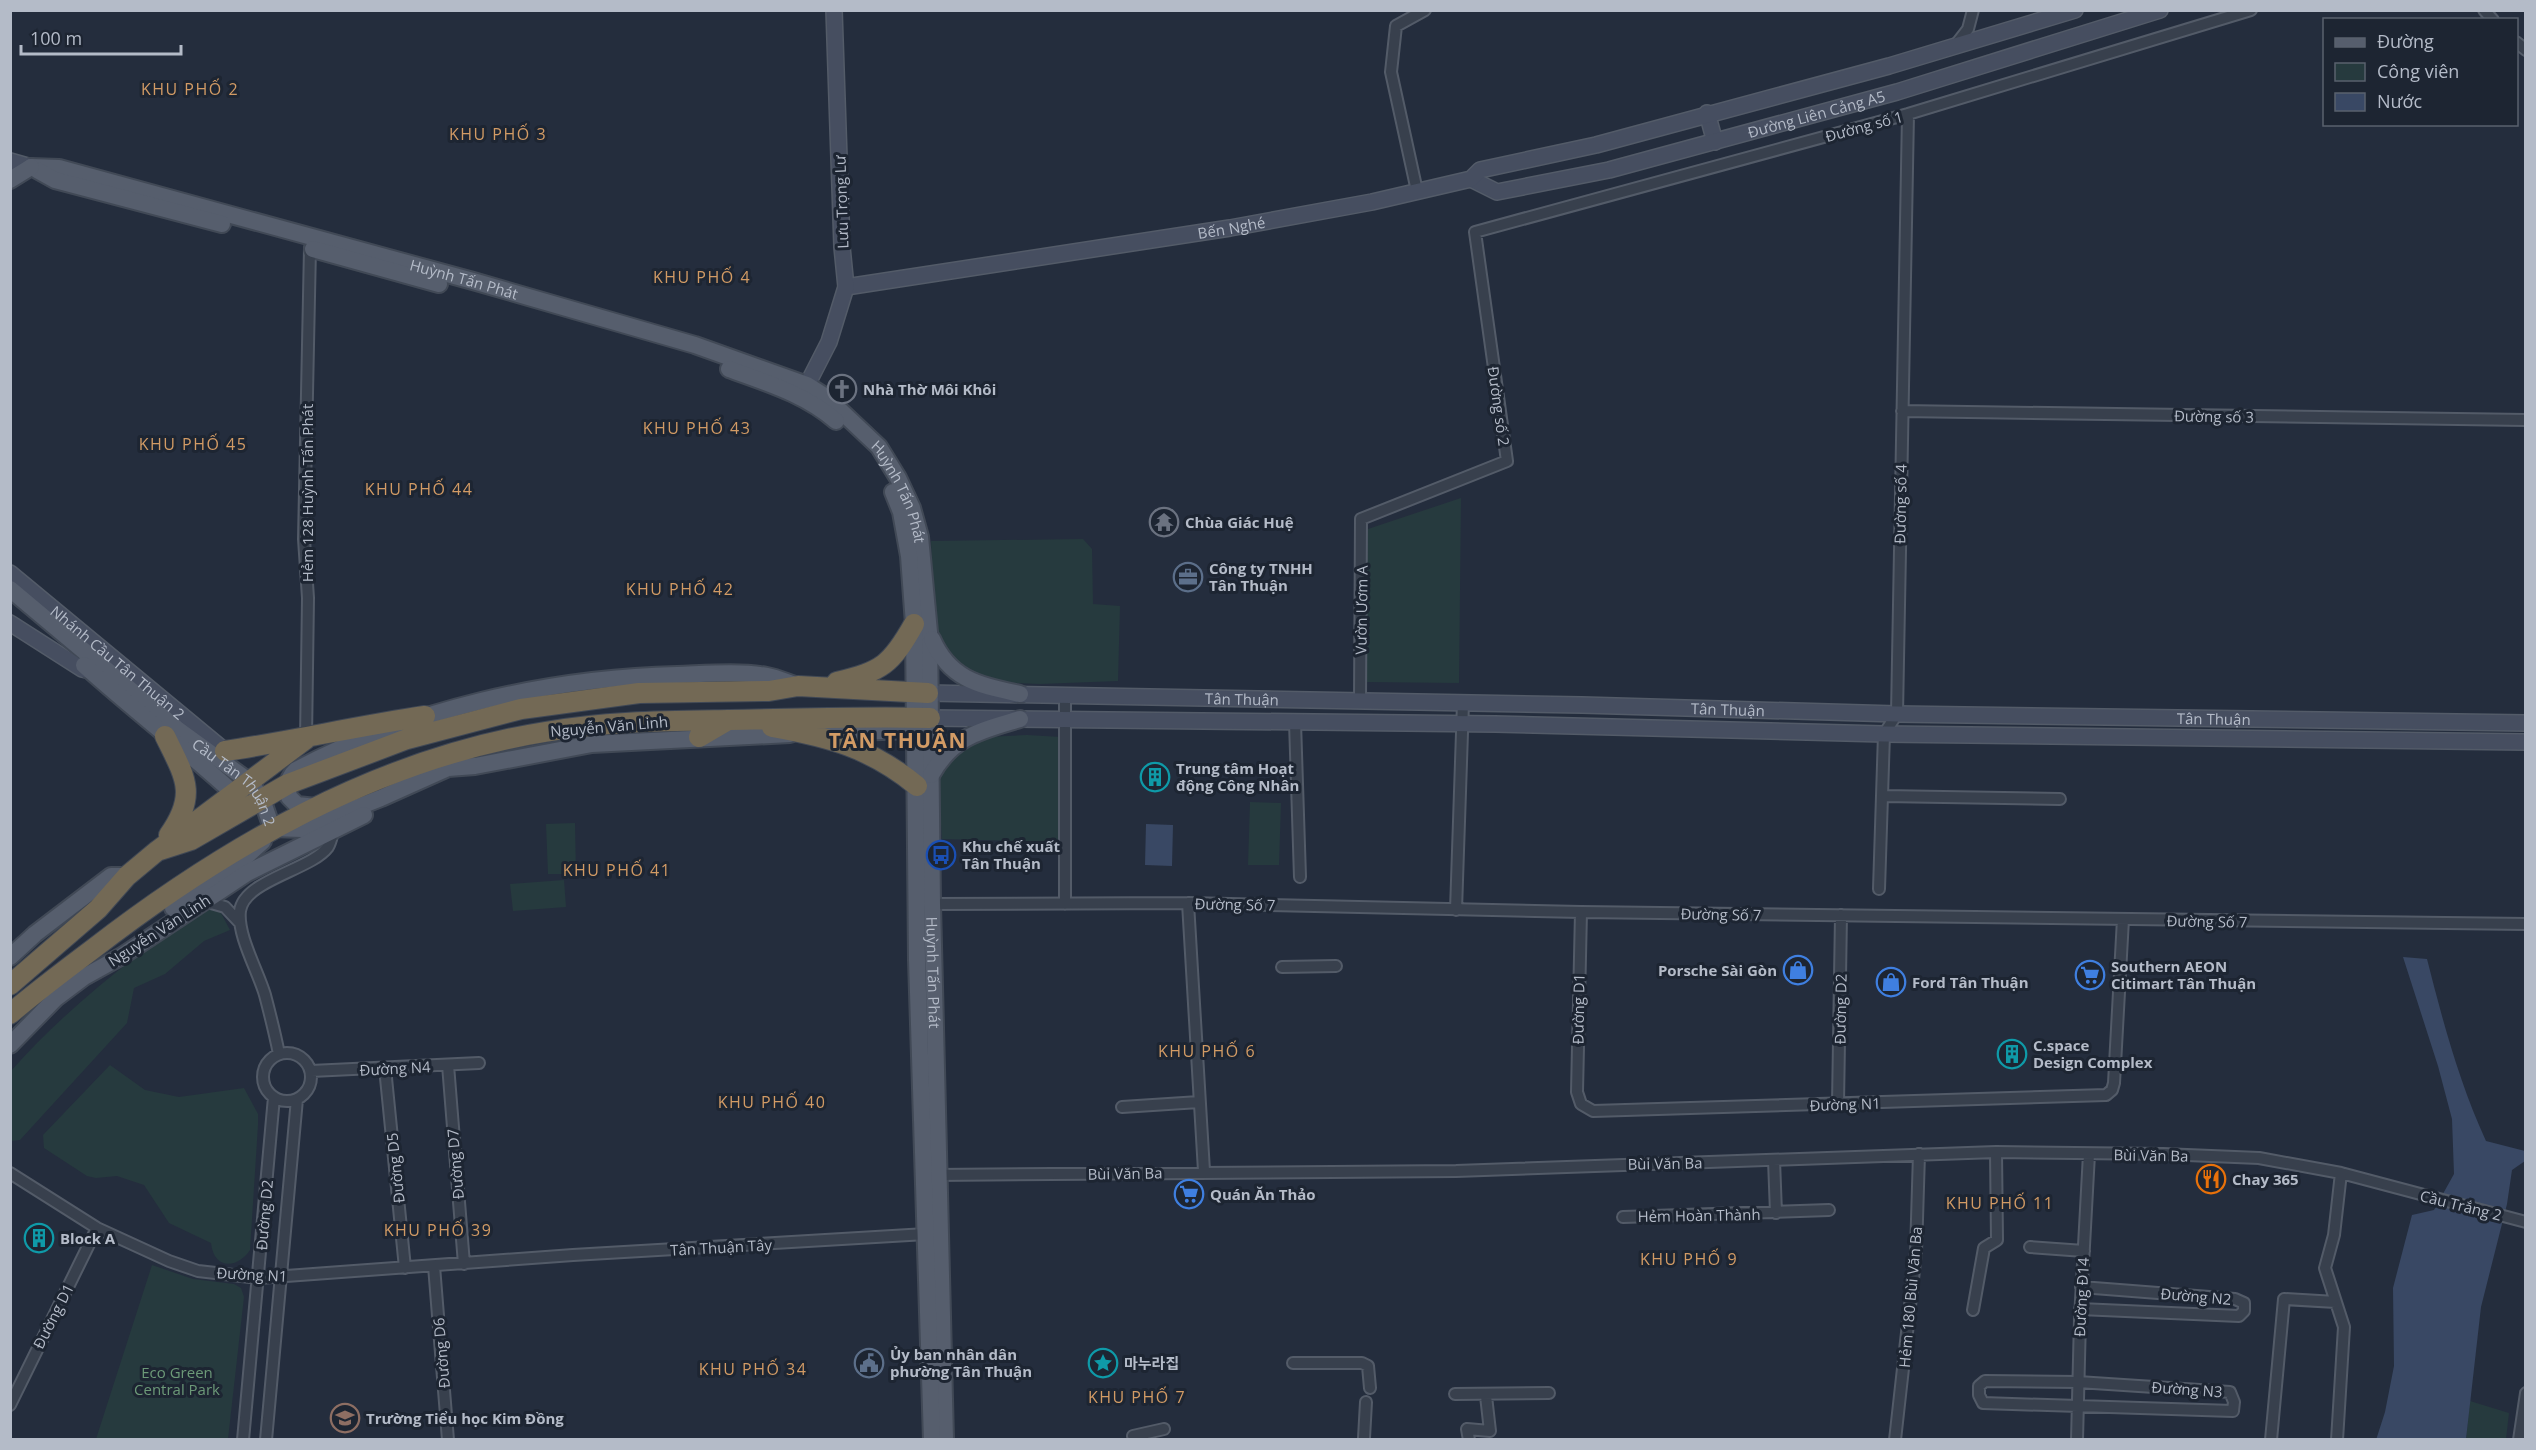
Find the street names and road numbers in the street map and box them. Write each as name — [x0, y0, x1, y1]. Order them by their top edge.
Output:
street label: Đường Liên Cảng A5 — [1745, 86, 1887, 142]
street label: Đường số 1 — [1823, 106, 1905, 146]
street label: Lưu Trọng Lư — [829, 154, 853, 249]
street label: Bến Nghé — [1196, 212, 1267, 243]
street label: Huỳnh Tấn Phát — [408, 254, 521, 304]
street label: Đường số 2 — [1484, 365, 1514, 447]
street label: Hẻm 128 Huỳnh Tấn Phát — [297, 404, 317, 582]
street label: Đường số 3 — [2174, 405, 2254, 427]
street label: Huỳnh Tấn Phát — [868, 435, 931, 544]
street label: Đường số 4 — [1889, 463, 1911, 544]
street label: Vườn Ươm A — [1350, 565, 1372, 655]
street label: Nhánh Cầu Tân Thuận 2 — [47, 601, 189, 724]
street label: Tân Thuận — [1205, 688, 1279, 709]
street label: Tân Thuận — [1691, 698, 1765, 720]
street label: Tân Thuận — [2177, 708, 2251, 729]
street label: Nguyễn Văn Linh — [549, 711, 669, 741]
street label: Cầu Tân Thuận 2 — [188, 733, 280, 828]
street label: Nguyễn Văn Linh — [104, 889, 214, 971]
street label: Đường Số 7 — [1194, 893, 1276, 915]
street label: Đường Số 7 — [1680, 903, 1762, 925]
street label: Đường Số 7 — [2166, 910, 2248, 932]
street label: Huỳnh Tấn Phát — [922, 916, 945, 1029]
street label: Đường D1 — [1567, 973, 1589, 1045]
street label: Đường D2 — [1829, 973, 1851, 1045]
street label: Đường N4 — [359, 1056, 431, 1080]
street label: Đường N1 — [1809, 1093, 1881, 1115]
street label: Đường D7 — [442, 1128, 468, 1200]
street label: Đường D5 — [381, 1132, 409, 1204]
street label: Bùi Văn Ba — [2113, 1144, 2189, 1166]
street label: Bùi Văn Ba — [1627, 1152, 1703, 1174]
street label: Bùi Văn Ba — [1087, 1162, 1163, 1184]
street label: Đường D2 — [251, 1179, 277, 1251]
street label: Cầu Trắng 2 — [2418, 1185, 2504, 1225]
street label: Hẻm Hoàn Thành — [1637, 1204, 1761, 1226]
street label: Hẻm 180 Bùi Văn Ba — [1894, 1225, 1926, 1369]
street label: Tân Thuận Tây — [670, 1234, 773, 1260]
street label: Đường Đ14 — [2069, 1256, 2093, 1337]
street label: Đường N1 — [216, 1262, 288, 1286]
street label: Đường D1 — [28, 1280, 78, 1352]
street label: Đường N2 — [2160, 1283, 2232, 1309]
street label: Đường D6 — [428, 1317, 454, 1389]
street label: Đường N3 — [2151, 1377, 2223, 1401]

